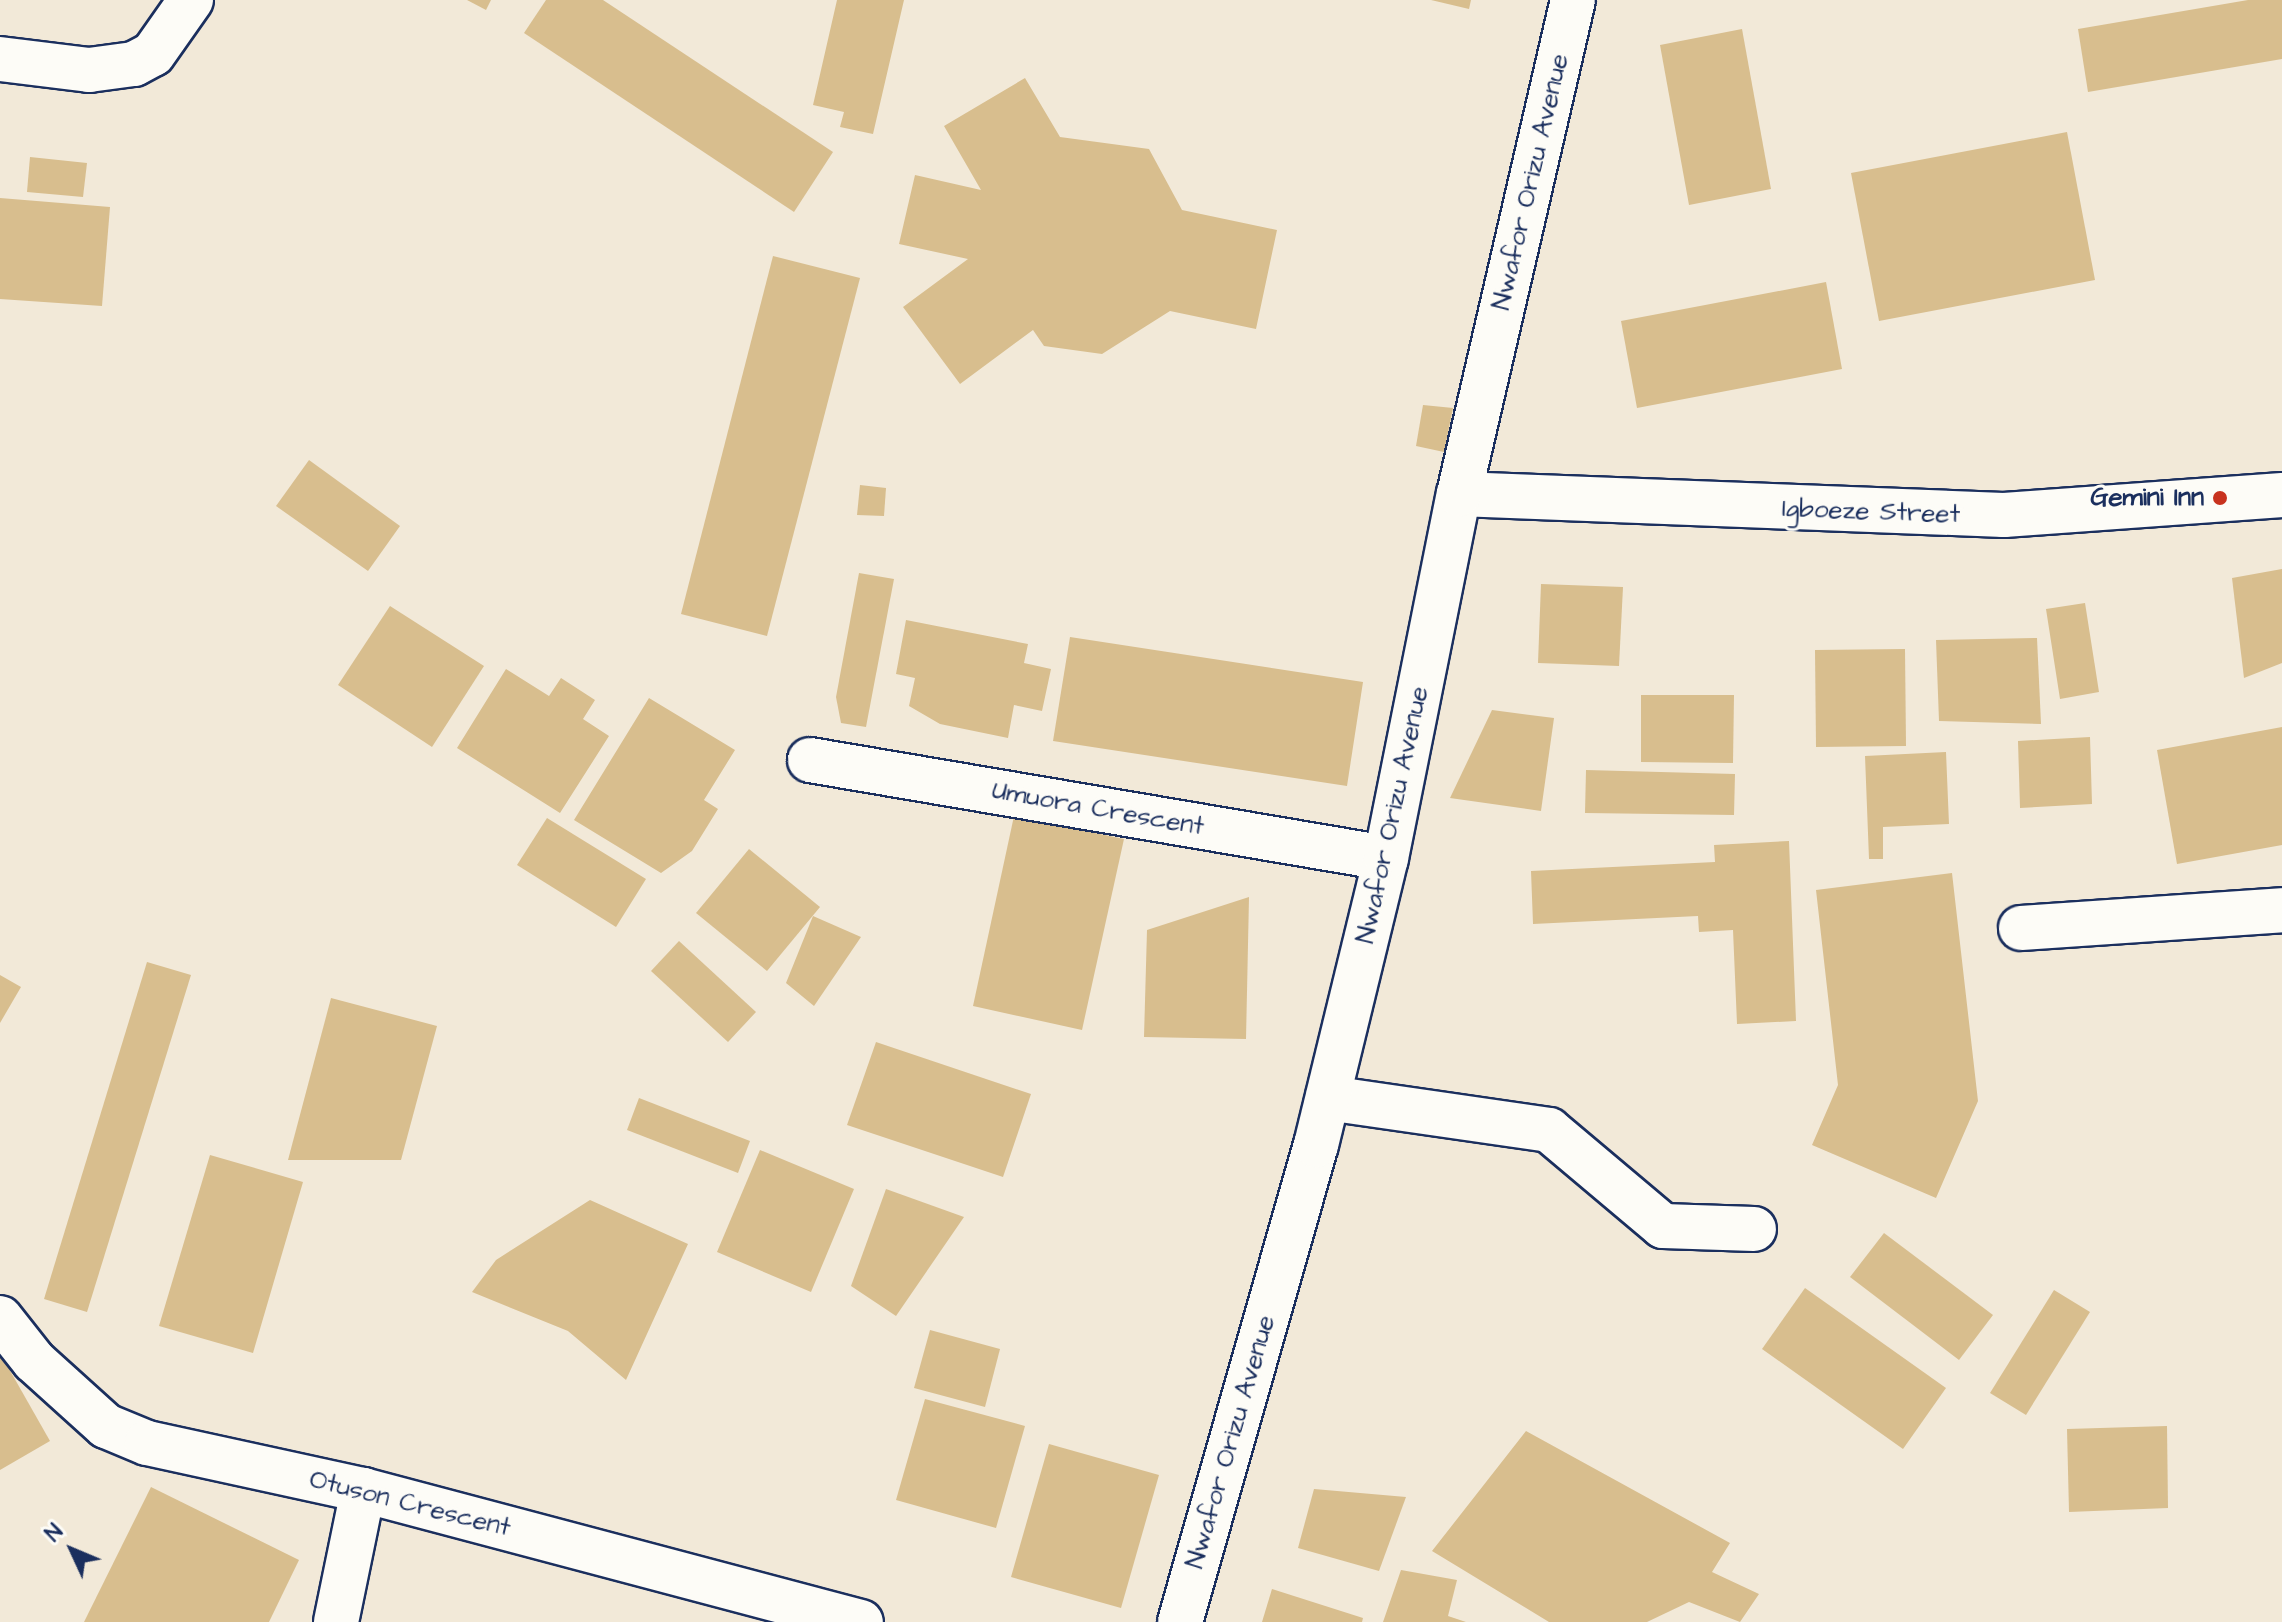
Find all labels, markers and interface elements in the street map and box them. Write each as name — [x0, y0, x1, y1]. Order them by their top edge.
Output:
street label: Nwafor Orizu Avenue — [1486, 51, 1576, 313]
place label: Gemini Inn — [2090, 482, 2204, 514]
marker: Gemini Inn — [2211, 489, 2229, 507]
street label: Igboeze Street — [1781, 493, 1961, 531]
street label: Nwafor Orizu Avenue — [1351, 684, 1435, 946]
street label: Umuora Crescent — [990, 775, 1206, 843]
street label: Nwafor Orizu Avenue — [1180, 1312, 1282, 1572]
street label: Otuson Crescent — [306, 1464, 514, 1544]
north arrow — [32, 1510, 112, 1590]
text: N — [38, 1517, 70, 1549]

